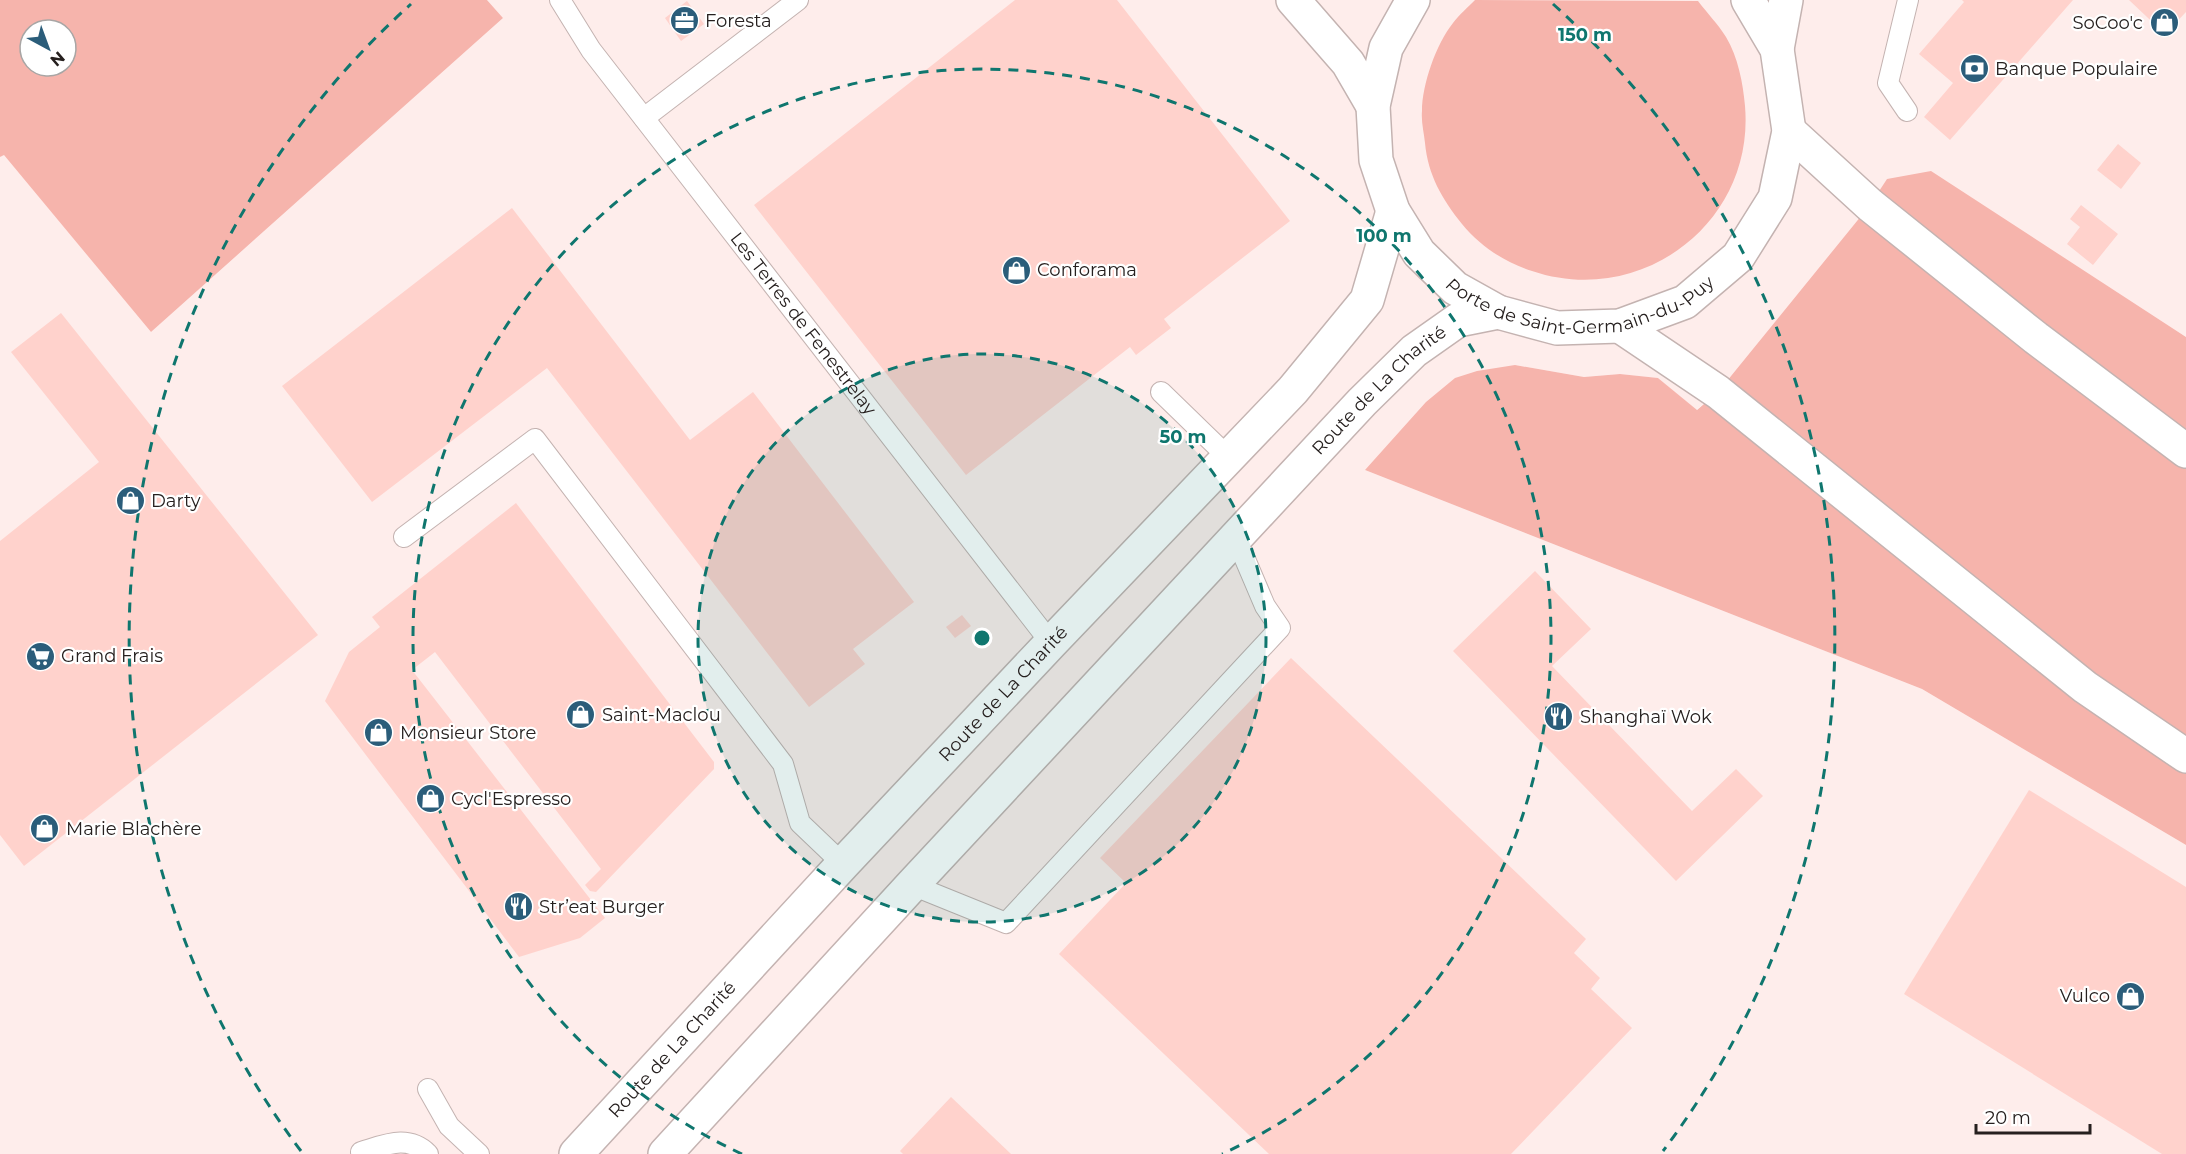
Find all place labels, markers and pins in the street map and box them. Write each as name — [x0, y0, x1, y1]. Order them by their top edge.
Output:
office icon: Foresta — [668, 5, 700, 37]
shop icon: SoCoo'c — [2148, 7, 2180, 39]
place label: Foresta — [705, 10, 772, 32]
place label: SoCoo'c — [2072, 12, 2143, 34]
bank icon: Banque Populaire — [1958, 53, 1990, 85]
place label: Banque Populaire — [1995, 58, 2158, 80]
shop icon: Conforama — [1000, 254, 1032, 286]
place label: Conforama — [1037, 259, 1137, 281]
shop icon: Darty — [114, 485, 146, 517]
place label: Darty — [151, 490, 201, 512]
centre of rings — [972, 628, 992, 648]
supermarket icon: Grand Frais — [24, 640, 56, 672]
place label: Grand Frais — [61, 645, 163, 667]
shop icon: Saint-Maclou — [565, 699, 597, 731]
restaurant icon: Shanghaï Wok — [1543, 701, 1575, 733]
place label: Saint-Maclou — [602, 704, 721, 726]
place label: Shanghaï Wok — [1580, 706, 1712, 728]
shop icon: Monsieur Store — [363, 717, 395, 749]
place label: Monsieur Store — [400, 722, 536, 744]
shop icon: Cycl'Espresso — [414, 783, 446, 815]
place label: Cycl'Espresso — [451, 788, 571, 810]
shop icon: Marie Blachère — [29, 813, 61, 845]
place label: Marie Blachère — [66, 818, 201, 840]
restaurant icon: Str’eat Burger — [502, 891, 534, 923]
place label: Str’eat Burger — [539, 896, 665, 918]
shop icon: Vulco — [2115, 980, 2147, 1012]
place label: Vulco — [2060, 985, 2110, 1007]

